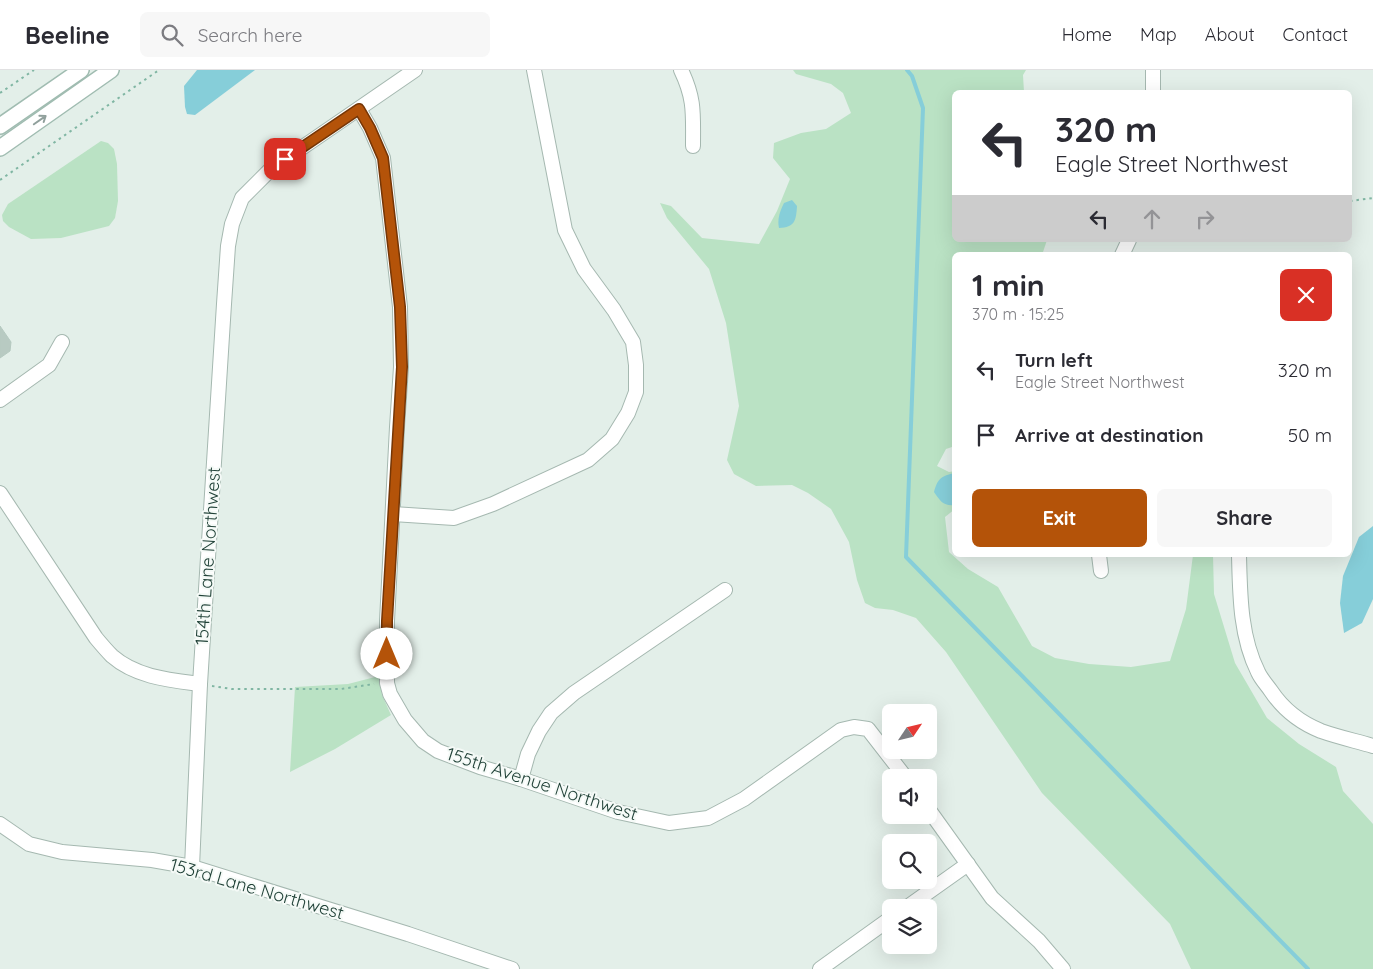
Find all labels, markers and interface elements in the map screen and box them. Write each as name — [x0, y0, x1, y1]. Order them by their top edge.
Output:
search box — [140, 12, 490, 57]
text: Beeline — [25, 20, 110, 50]
icon: search — [158, 21, 186, 49]
text: Search here — [198, 23, 303, 47]
text: Home — [1062, 23, 1112, 46]
text: Map — [1140, 23, 1177, 46]
text: About — [1205, 23, 1255, 46]
text: Contact — [1283, 23, 1348, 46]
text: 320 m — [1055, 107, 1157, 151]
icon: left — [972, 110, 1037, 175]
one-way arrow — [33, 115, 47, 125]
pin — [264, 138, 306, 180]
icon: arrive — [271, 145, 299, 173]
text: Eagle Street Northwest — [1055, 150, 1288, 178]
icon: left — [1085, 205, 1113, 233]
icon: ahead — [1138, 205, 1166, 233]
icon: right — [1191, 205, 1219, 233]
text: 1 min — [972, 266, 1045, 304]
button: close — [1280, 269, 1332, 321]
text: 370 m · 15:25 — [972, 304, 1064, 324]
text: Turn left — [1015, 348, 1093, 372]
icon: left — [972, 356, 1000, 384]
text: 320 m — [1278, 358, 1332, 382]
text: Eagle Street Northwest — [1015, 372, 1185, 392]
icon: arrive — [972, 421, 1000, 449]
text: Arrive at destination — [1015, 423, 1204, 447]
text: 50 m — [1288, 423, 1332, 447]
street label: 154th Lane Northwest — [190, 466, 225, 646]
button: Exit — [972, 489, 1147, 547]
button: Share — [1157, 489, 1332, 547]
position arrow — [360, 627, 412, 679]
north arrow — [882, 704, 938, 759]
map controls — [882, 704, 937, 954]
street label: 155th Avenue Northwest — [444, 742, 641, 825]
button: sound — [882, 769, 937, 824]
button: search — [882, 834, 937, 889]
street label: 153rd Lane Northwest — [168, 853, 347, 924]
button: layers — [882, 899, 937, 954]

